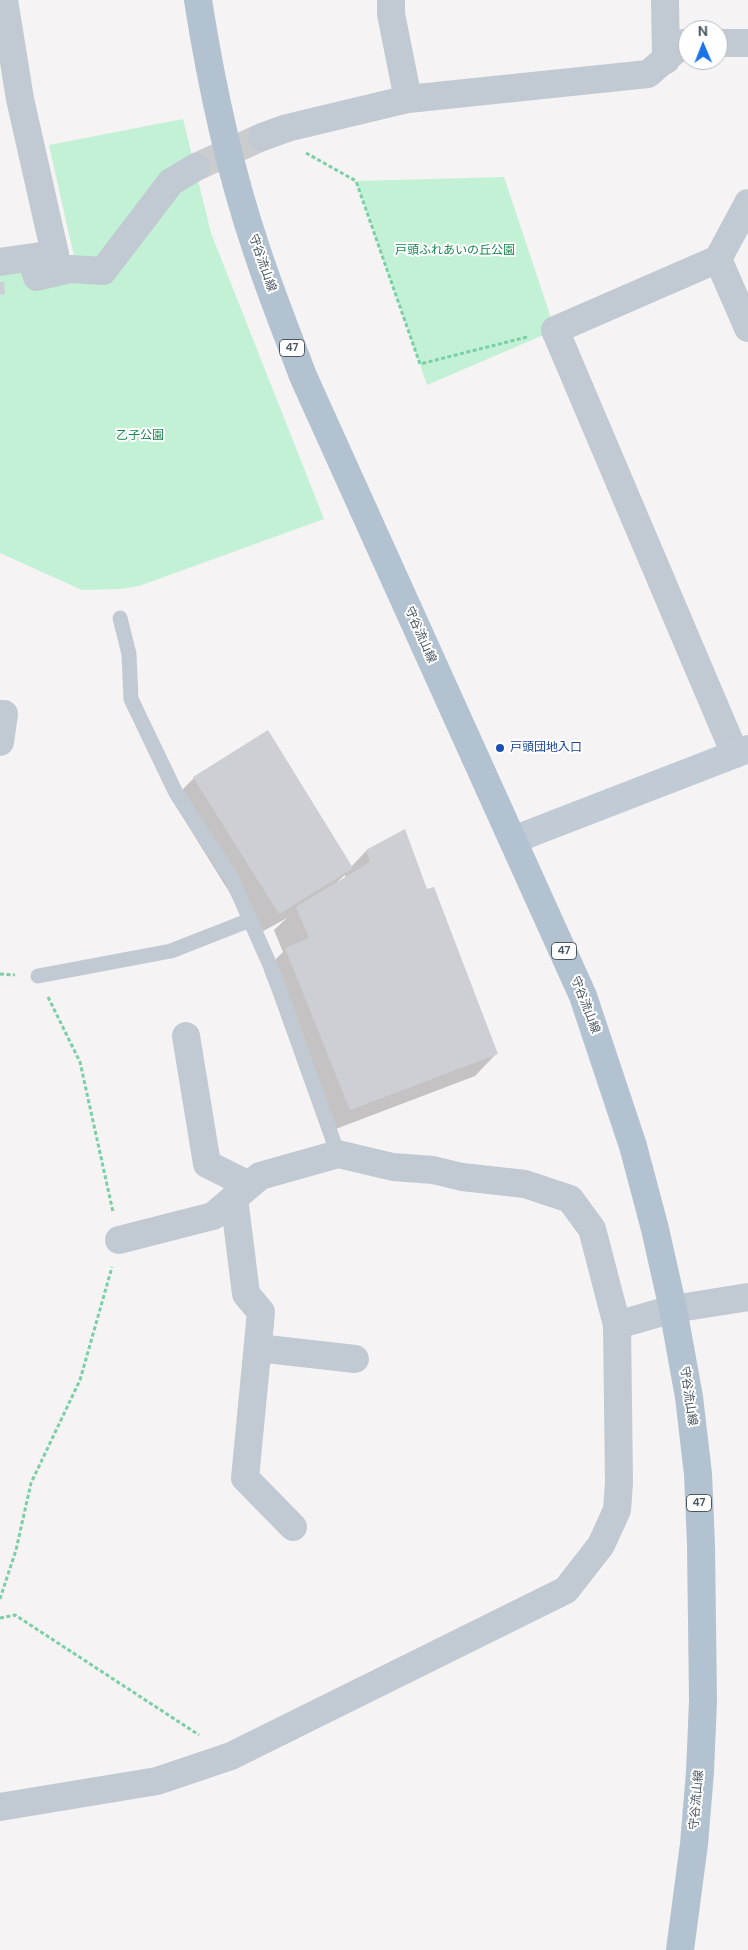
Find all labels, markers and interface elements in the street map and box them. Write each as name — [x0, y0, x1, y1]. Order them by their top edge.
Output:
north arrow — [678, 20, 728, 70]
text: N — [697, 22, 708, 40]
street label: 守谷流山線 — [245, 232, 279, 294]
park label: 戸頭ふれあいの丘公園 — [395, 244, 515, 258]
road number: 47 — [280, 339, 304, 356]
park label: 乙子公園 — [116, 429, 164, 443]
street label: 守谷流山線 — [401, 605, 439, 665]
place label: 戸頭団地入口 — [510, 741, 582, 755]
marker: 戸頭団地入口 — [494, 742, 506, 754]
road number: 47 — [552, 942, 576, 959]
street label: 守谷流山線 — [568, 974, 602, 1036]
street label: 守谷流山線 — [677, 1365, 699, 1427]
road number: 47 — [686, 1495, 712, 1512]
street label: 守谷流山線 — [687, 1769, 707, 1831]

